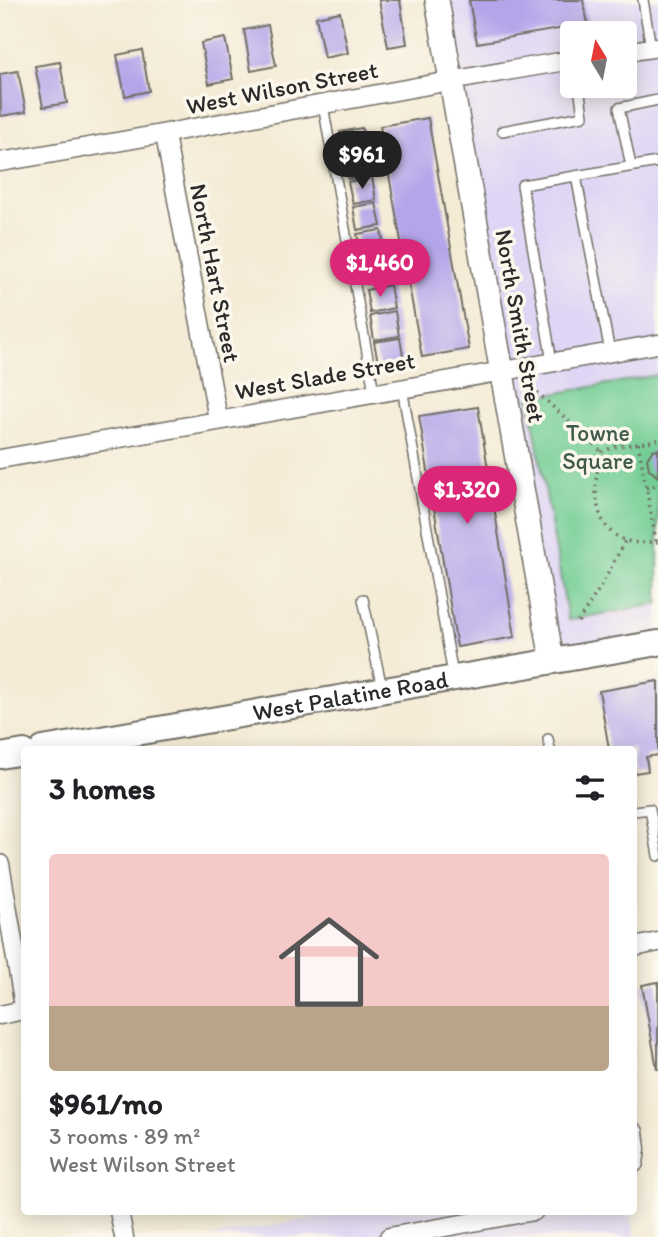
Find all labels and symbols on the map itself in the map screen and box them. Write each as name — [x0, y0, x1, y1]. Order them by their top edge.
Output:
north arrow — [560, 21, 637, 98]
street label: West Wilson Street — [184, 55, 380, 120]
pin: $961 — [321, 132, 403, 191]
street label: North Hart Street — [184, 181, 247, 365]
street label: North Smith Street — [489, 227, 552, 425]
pin: $1,460 — [323, 240, 437, 299]
street label: West Slade Street — [233, 345, 417, 406]
park label: Towne Square — [562, 418, 634, 475]
pin: $1,320 — [410, 466, 524, 526]
street label: West Palatine Road — [250, 664, 450, 727]

